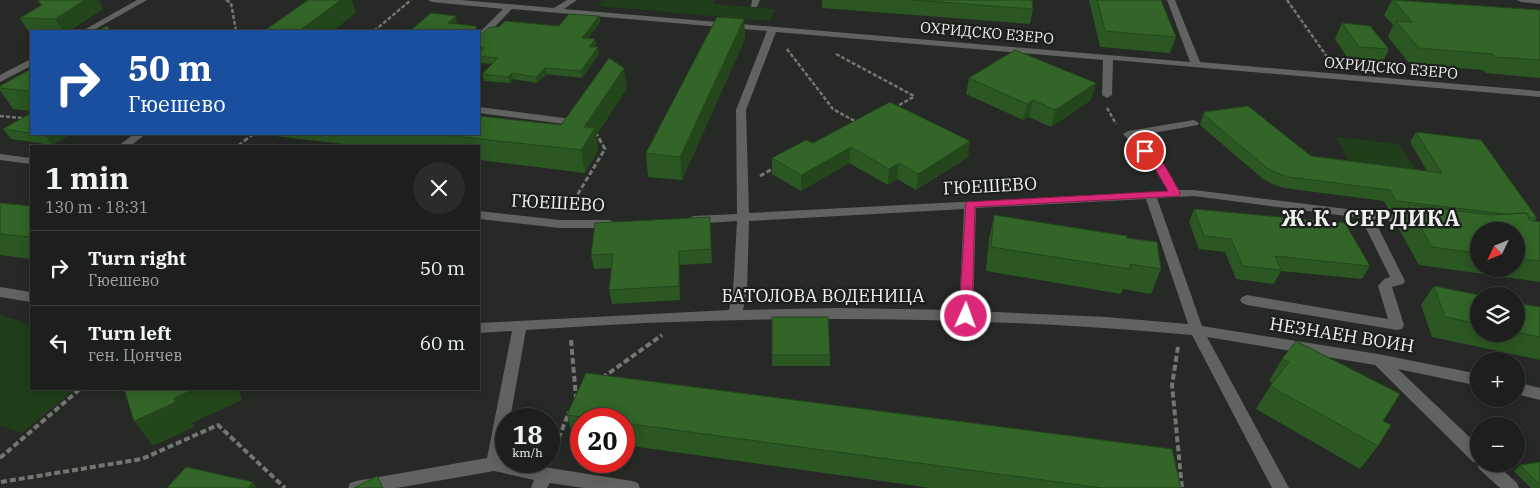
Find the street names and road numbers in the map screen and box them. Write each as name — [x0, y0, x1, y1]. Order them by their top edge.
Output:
street label: ОХРИДСКО ЕЗЕРО — [919, 17, 1055, 48]
street label: ОХРИДСКО ЕЗЕРО — [1323, 52, 1459, 83]
street label: ГЮЕШЕВО — [942, 172, 1038, 199]
street label: ГЮЕШЕВО — [510, 189, 606, 216]
street label: БАТОЛОВА ВОДЕНИЦА — [721, 284, 925, 307]
street label: НЕЗНАЕН ВОИН — [1268, 312, 1416, 357]

